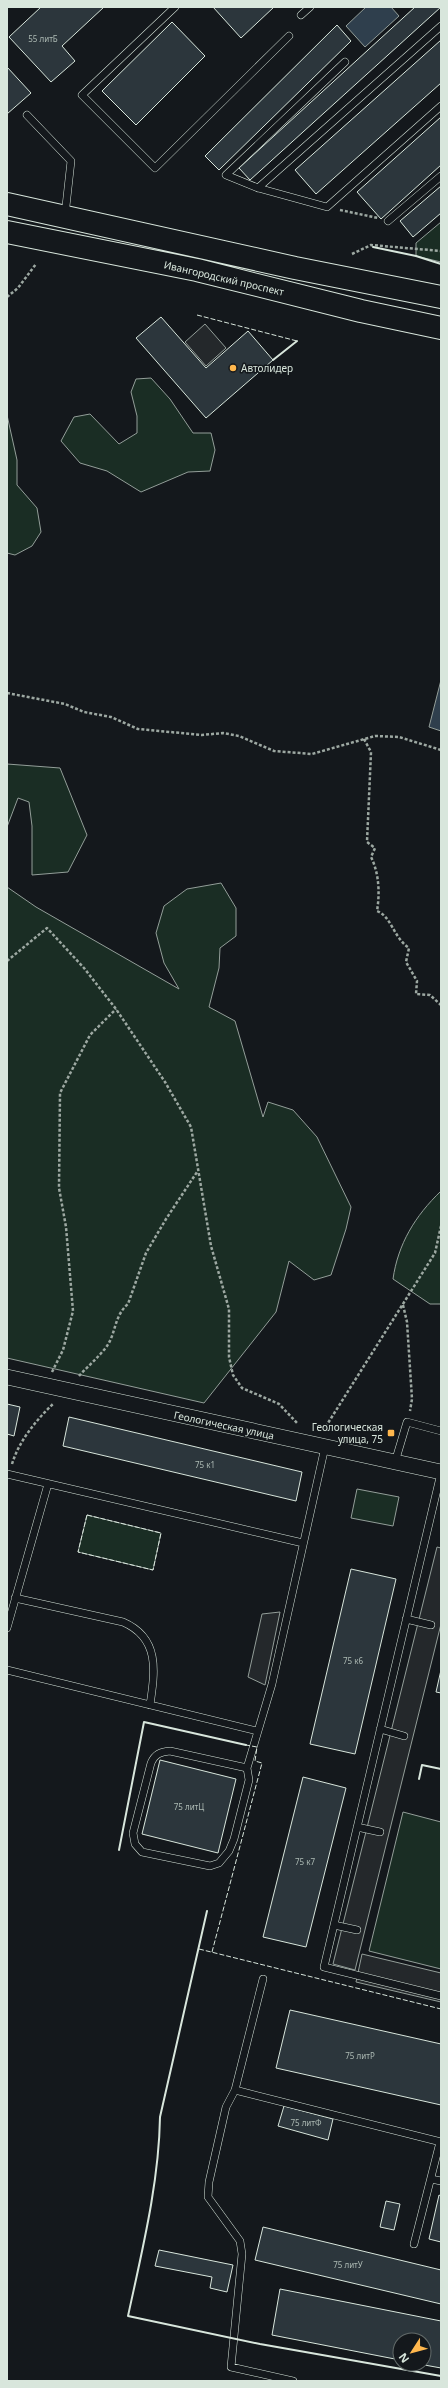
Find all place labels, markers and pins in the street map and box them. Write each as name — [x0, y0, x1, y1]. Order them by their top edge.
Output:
place label: Автолидер — [241, 361, 293, 375]
marker: Автолидер — [228, 363, 238, 373]
place label: Геологическая улица, 75 — [312, 1420, 383, 1446]
marker: Геологическая улица, 75 — [386, 1428, 396, 1438]

